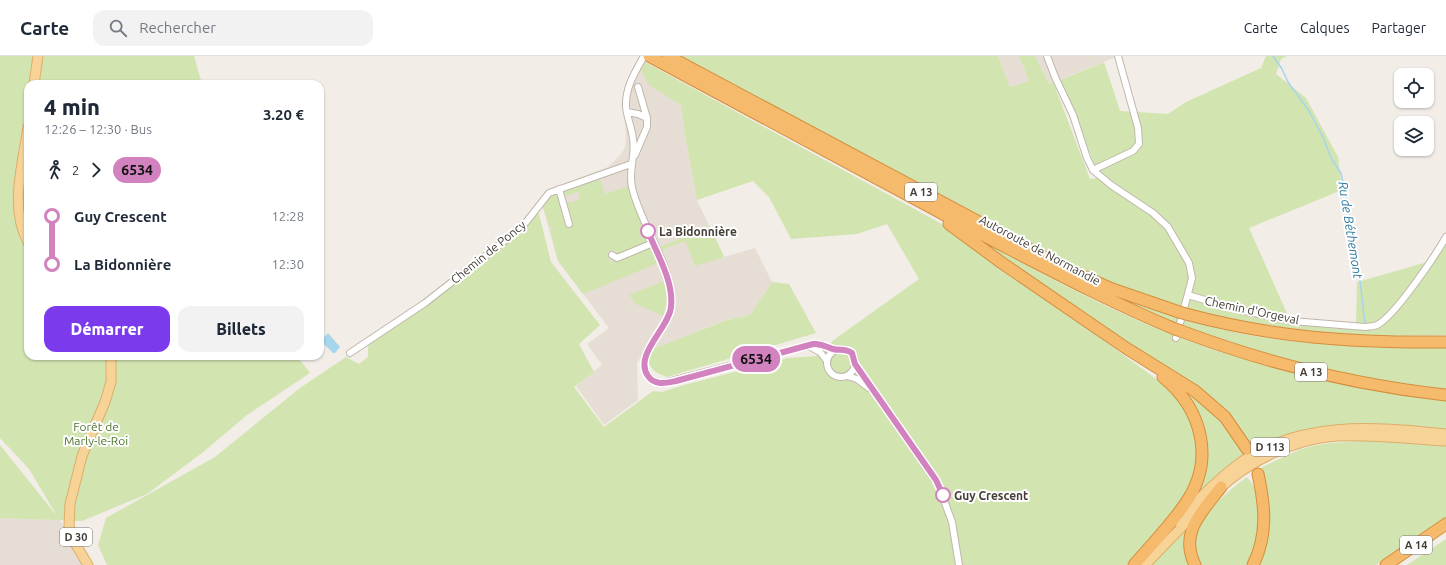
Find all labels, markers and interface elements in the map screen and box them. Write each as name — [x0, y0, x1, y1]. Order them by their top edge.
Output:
search box — [93, 10, 373, 46]
text: Carte — [20, 17, 69, 39]
icon: search — [107, 17, 129, 39]
text: Rechercher — [139, 19, 216, 36]
text: Carte — [1244, 20, 1278, 36]
text: Calques — [1300, 20, 1349, 36]
text: Partager — [1371, 20, 1426, 36]
map controls — [1394, 68, 1434, 156]
button: locate — [1394, 68, 1434, 108]
text: 4 min — [44, 94, 100, 119]
text: 3.20 € — [263, 106, 304, 123]
button: layers — [1394, 116, 1434, 156]
text: 12:26 – 12:30 · Bus — [44, 122, 152, 136]
icon: walk — [44, 159, 66, 181]
icon: forward — [85, 159, 107, 181]
text: 6534 — [121, 162, 153, 178]
text: 2 — [72, 163, 79, 177]
water label: Ru de Béthemont — [1336, 180, 1366, 281]
road number: A 13 — [905, 183, 937, 201]
text: Guy Crescent — [74, 208, 167, 225]
text: 12:28 — [271, 209, 304, 223]
street label: Autoroute de Normandie — [977, 212, 1103, 288]
street label: Chemin de Poncy — [448, 218, 528, 286]
marker: La Bidonnière — [640, 223, 656, 239]
place label: La Bidonnière — [659, 225, 737, 238]
text: La Bidonnière — [74, 256, 171, 273]
text: 12:30 — [271, 257, 304, 271]
street label: Chemin d'Orgeval — [1204, 294, 1300, 326]
button: Démarrer — [44, 306, 170, 352]
button: Billets — [178, 306, 304, 352]
line badge: 6534 — [728, 346, 784, 372]
text: 6534 — [740, 351, 772, 367]
road number: A 13 — [1295, 363, 1327, 381]
park label: Forêt de Marly-le-Roi — [64, 420, 128, 447]
road number: D 113 — [1251, 438, 1289, 456]
marker: Guy Crescent — [935, 487, 951, 503]
place label: Guy Crescent — [954, 489, 1028, 502]
road number: D 30 — [60, 528, 92, 546]
road number: A 14 — [1400, 536, 1432, 554]

